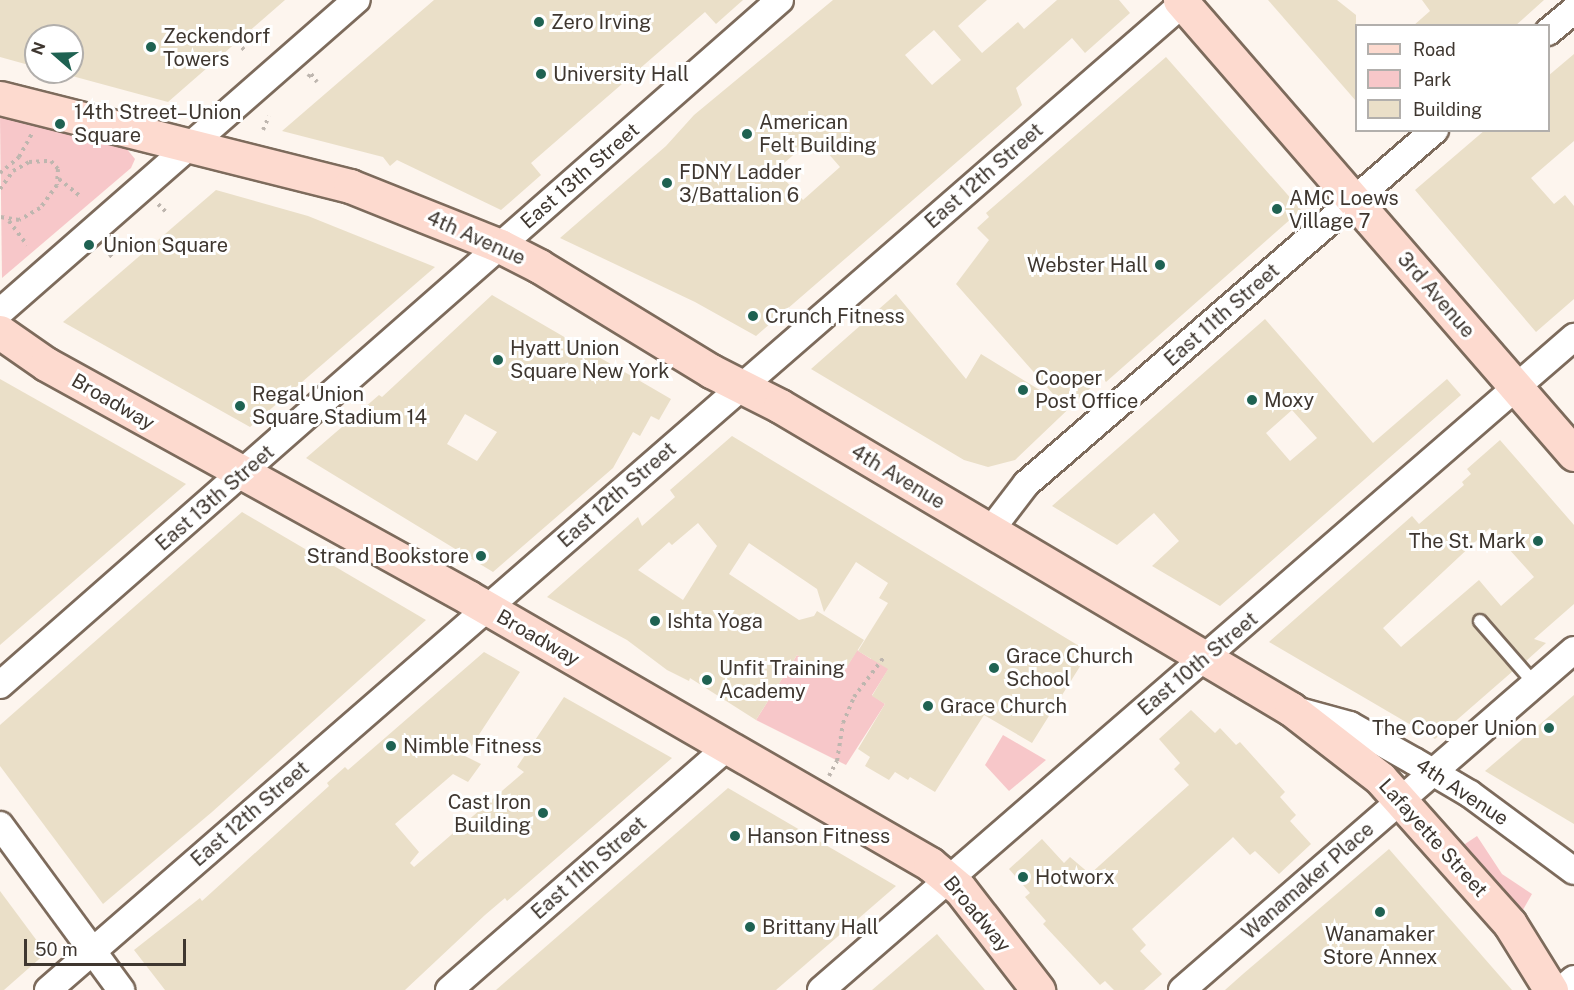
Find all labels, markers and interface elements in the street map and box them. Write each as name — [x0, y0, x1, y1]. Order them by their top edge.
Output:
place label: Zero Irving — [551, 10, 652, 34]
marker: Zero Irving — [532, 15, 546, 29]
north arrow — [24, 24, 84, 84]
place label: Zeckendorf Towers — [163, 24, 270, 71]
legend — [1355, 24, 1550, 132]
text: N — [27, 39, 50, 57]
text: Road — [1413, 39, 1456, 60]
marker: Zeckendorf Towers — [144, 40, 158, 54]
place label: University Hall — [553, 62, 689, 86]
marker: University Hall — [534, 67, 548, 81]
text: Park — [1413, 69, 1451, 90]
text: Building — [1413, 99, 1482, 120]
place label: 14th Street–Union Square — [74, 100, 241, 147]
place label: American Felt Building — [759, 110, 877, 157]
marker: 14th Street–Union Square — [51, 115, 69, 133]
street label: East 13th Street — [516, 118, 644, 234]
street label: East 12th Street — [920, 118, 1048, 234]
marker: American Felt Building — [740, 127, 754, 141]
place label: FDNY Ladder 3/Battalion 6 — [679, 160, 802, 207]
marker: FDNY Ladder 3/Battalion 6 — [660, 176, 674, 190]
place label: AMC Loews Village 7 — [1289, 186, 1399, 233]
marker: AMC Loews Village 7 — [1270, 202, 1284, 216]
street label: 4th Avenue — [423, 206, 529, 270]
place label: Union Square — [103, 233, 228, 257]
marker: Union Square — [80, 236, 98, 254]
street label: 3rd Avenue — [1392, 247, 1480, 343]
place label: Webster Hall — [1027, 253, 1148, 277]
marker: Webster Hall — [1153, 258, 1167, 272]
street label: East 11th Street — [1160, 258, 1284, 372]
place label: Crunch Fitness — [765, 304, 905, 328]
marker: Crunch Fitness — [746, 309, 760, 323]
place label: Hyatt Union Square New York — [510, 336, 670, 383]
marker: Hyatt Union Square New York — [491, 353, 505, 367]
place label: Cooper Post Office — [1035, 366, 1138, 413]
street label: Broadway — [67, 369, 159, 435]
place label: Regal Union Square Stadium 14 — [252, 382, 427, 429]
marker: Cooper Post Office — [1016, 383, 1030, 397]
place label: Moxy — [1264, 388, 1314, 412]
marker: Moxy — [1245, 393, 1259, 407]
marker: Regal Union Square Stadium 14 — [233, 399, 247, 413]
street label: East 12th Street — [553, 437, 681, 553]
street label: East 13th Street — [151, 440, 279, 556]
street label: 4th Avenue — [847, 440, 949, 514]
place label: The St. Mark — [1409, 529, 1526, 553]
marker: The St. Mark — [1531, 534, 1545, 548]
place label: Strand Bookstore — [307, 544, 469, 568]
marker: Strand Bookstore — [474, 549, 488, 563]
street label: Broadway — [492, 605, 584, 671]
street label: East 10th Street — [1133, 607, 1263, 721]
place label: Ishta Yoga — [667, 609, 763, 633]
marker: Ishta Yoga — [648, 614, 662, 628]
place label: Grace Church School — [1006, 644, 1133, 691]
place label: Unfit Training Academy — [719, 656, 845, 703]
marker: Grace Church School — [987, 661, 1001, 675]
marker: Unfit Training Academy — [700, 673, 714, 687]
place label: Grace Church — [940, 694, 1067, 718]
marker: Grace Church — [921, 699, 935, 713]
place label: The Cooper Union — [1372, 716, 1537, 740]
marker: The Cooper Union — [1542, 721, 1556, 735]
place label: Nimble Fitness — [403, 734, 542, 758]
marker: Nimble Fitness — [384, 739, 398, 753]
street label: 4th Avenue — [1411, 753, 1513, 831]
street label: East 12th Street — [186, 756, 314, 872]
street label: Lafayette Street — [1374, 774, 1492, 902]
place label: Cast Iron Building — [448, 790, 531, 837]
marker: Cast Iron Building — [536, 806, 550, 820]
street label: East 11th Street — [527, 811, 651, 925]
street label: Wanamaker Place — [1237, 817, 1379, 945]
place label: Hanson Fitness — [747, 824, 890, 848]
marker: Hanson Fitness — [728, 829, 742, 843]
place label: Hotworx — [1035, 865, 1115, 889]
marker: Hotworx — [1016, 870, 1030, 884]
street label: Broadway — [938, 871, 1016, 957]
marker: Wanamaker Store Annex — [1373, 905, 1387, 919]
place label: Brittany Hall — [762, 915, 879, 939]
marker: Brittany Hall — [743, 920, 757, 934]
place label: Wanamaker Store Annex — [1323, 922, 1437, 969]
scale bar — [27, 927, 189, 965]
text: 50 m — [35, 939, 78, 960]

